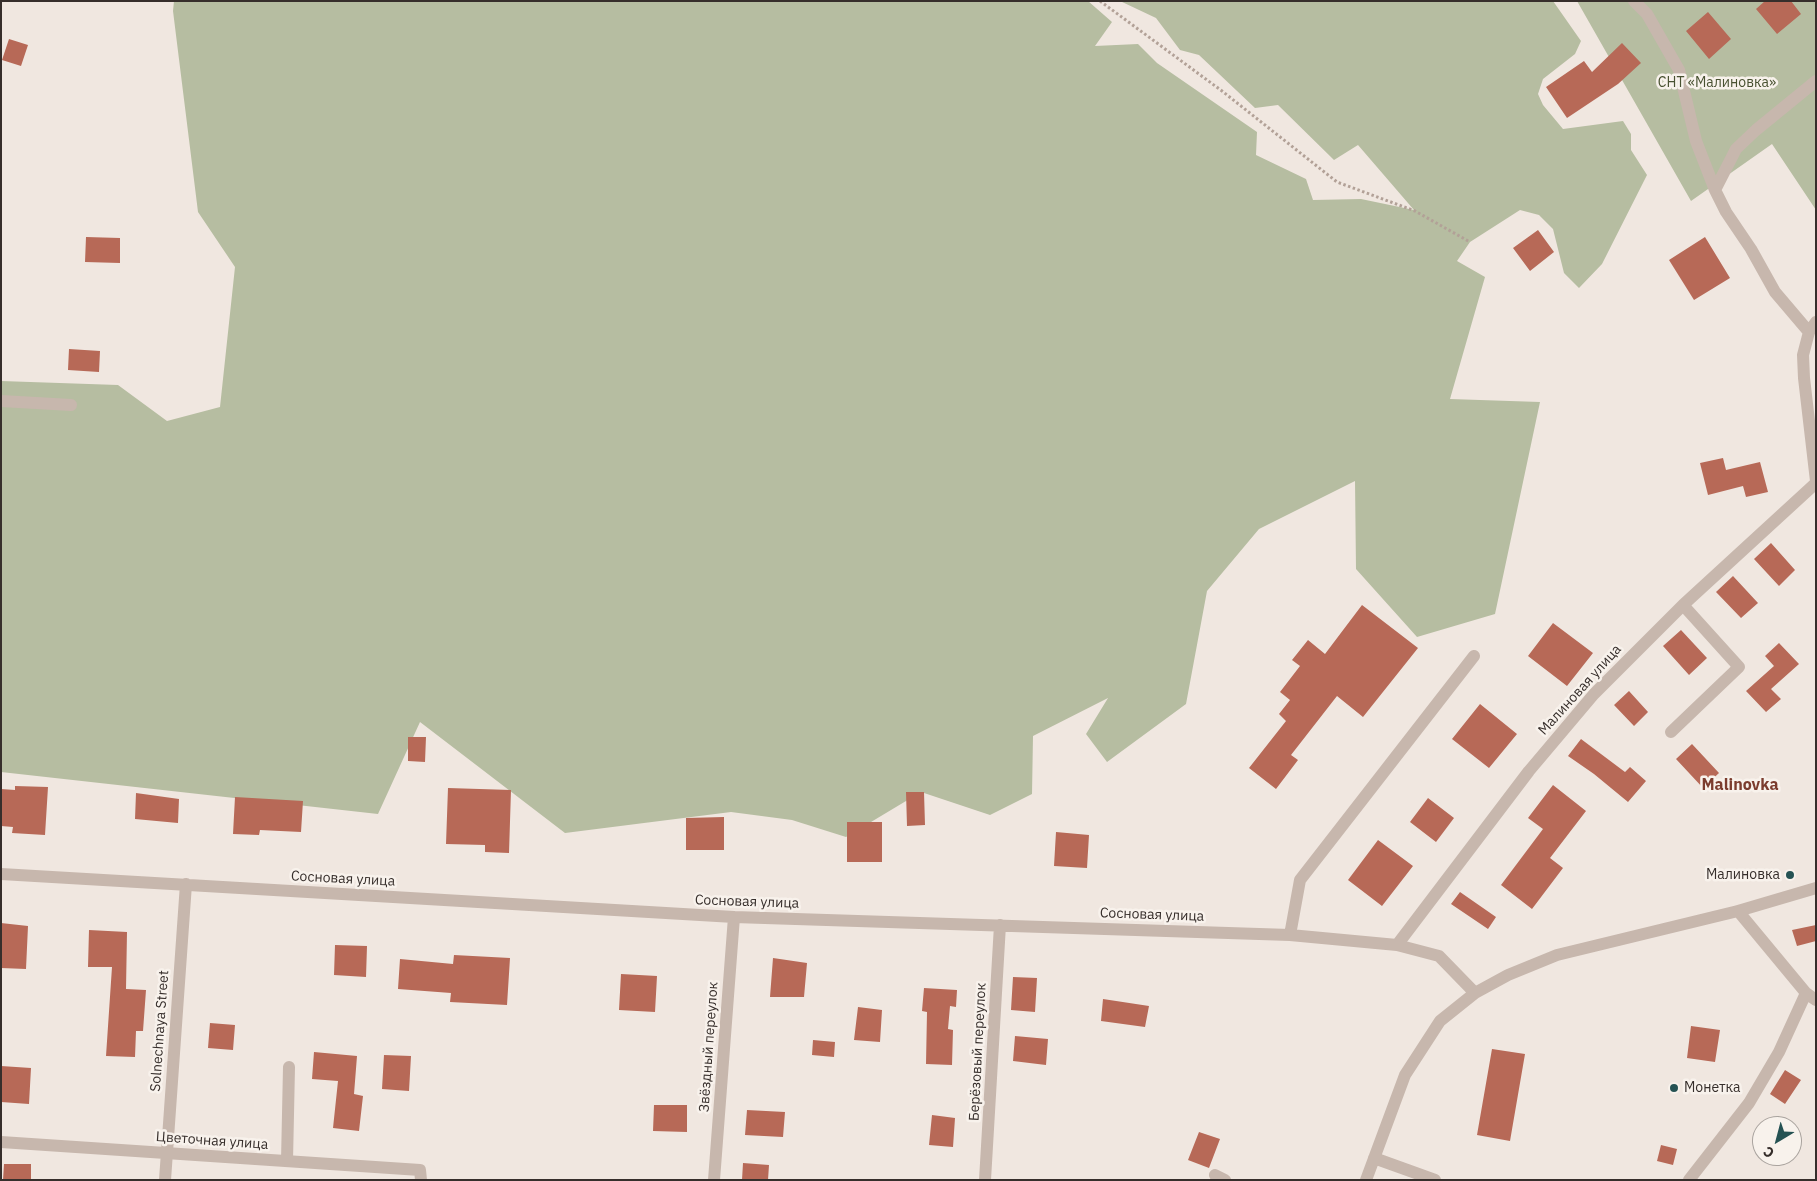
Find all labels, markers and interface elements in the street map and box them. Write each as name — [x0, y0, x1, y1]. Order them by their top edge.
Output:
park label: СНТ «Малиновка» — [1658, 75, 1776, 91]
street label: Малиновая улица — [1535, 641, 1625, 739]
district label: Malinovka — [1701, 775, 1779, 795]
place label: Малиновка — [1706, 867, 1780, 883]
street label: Сосновая улица — [290, 868, 396, 890]
marker: Малиновка — [1784, 869, 1796, 881]
street label: Сосновая улица — [695, 892, 799, 912]
street label: Сосновая улица — [1100, 905, 1204, 925]
street label: Solnechnaya Street — [147, 970, 173, 1092]
street label: Звёздный переулок — [696, 981, 722, 1113]
street label: Берёзовый переулок — [966, 982, 990, 1122]
place label: Монетка — [1684, 1080, 1741, 1096]
marker: Монетка — [1668, 1082, 1680, 1094]
north arrow — [1752, 1116, 1802, 1166]
street label: Цветочная улица — [155, 1129, 269, 1153]
text: С — [1760, 1142, 1778, 1162]

